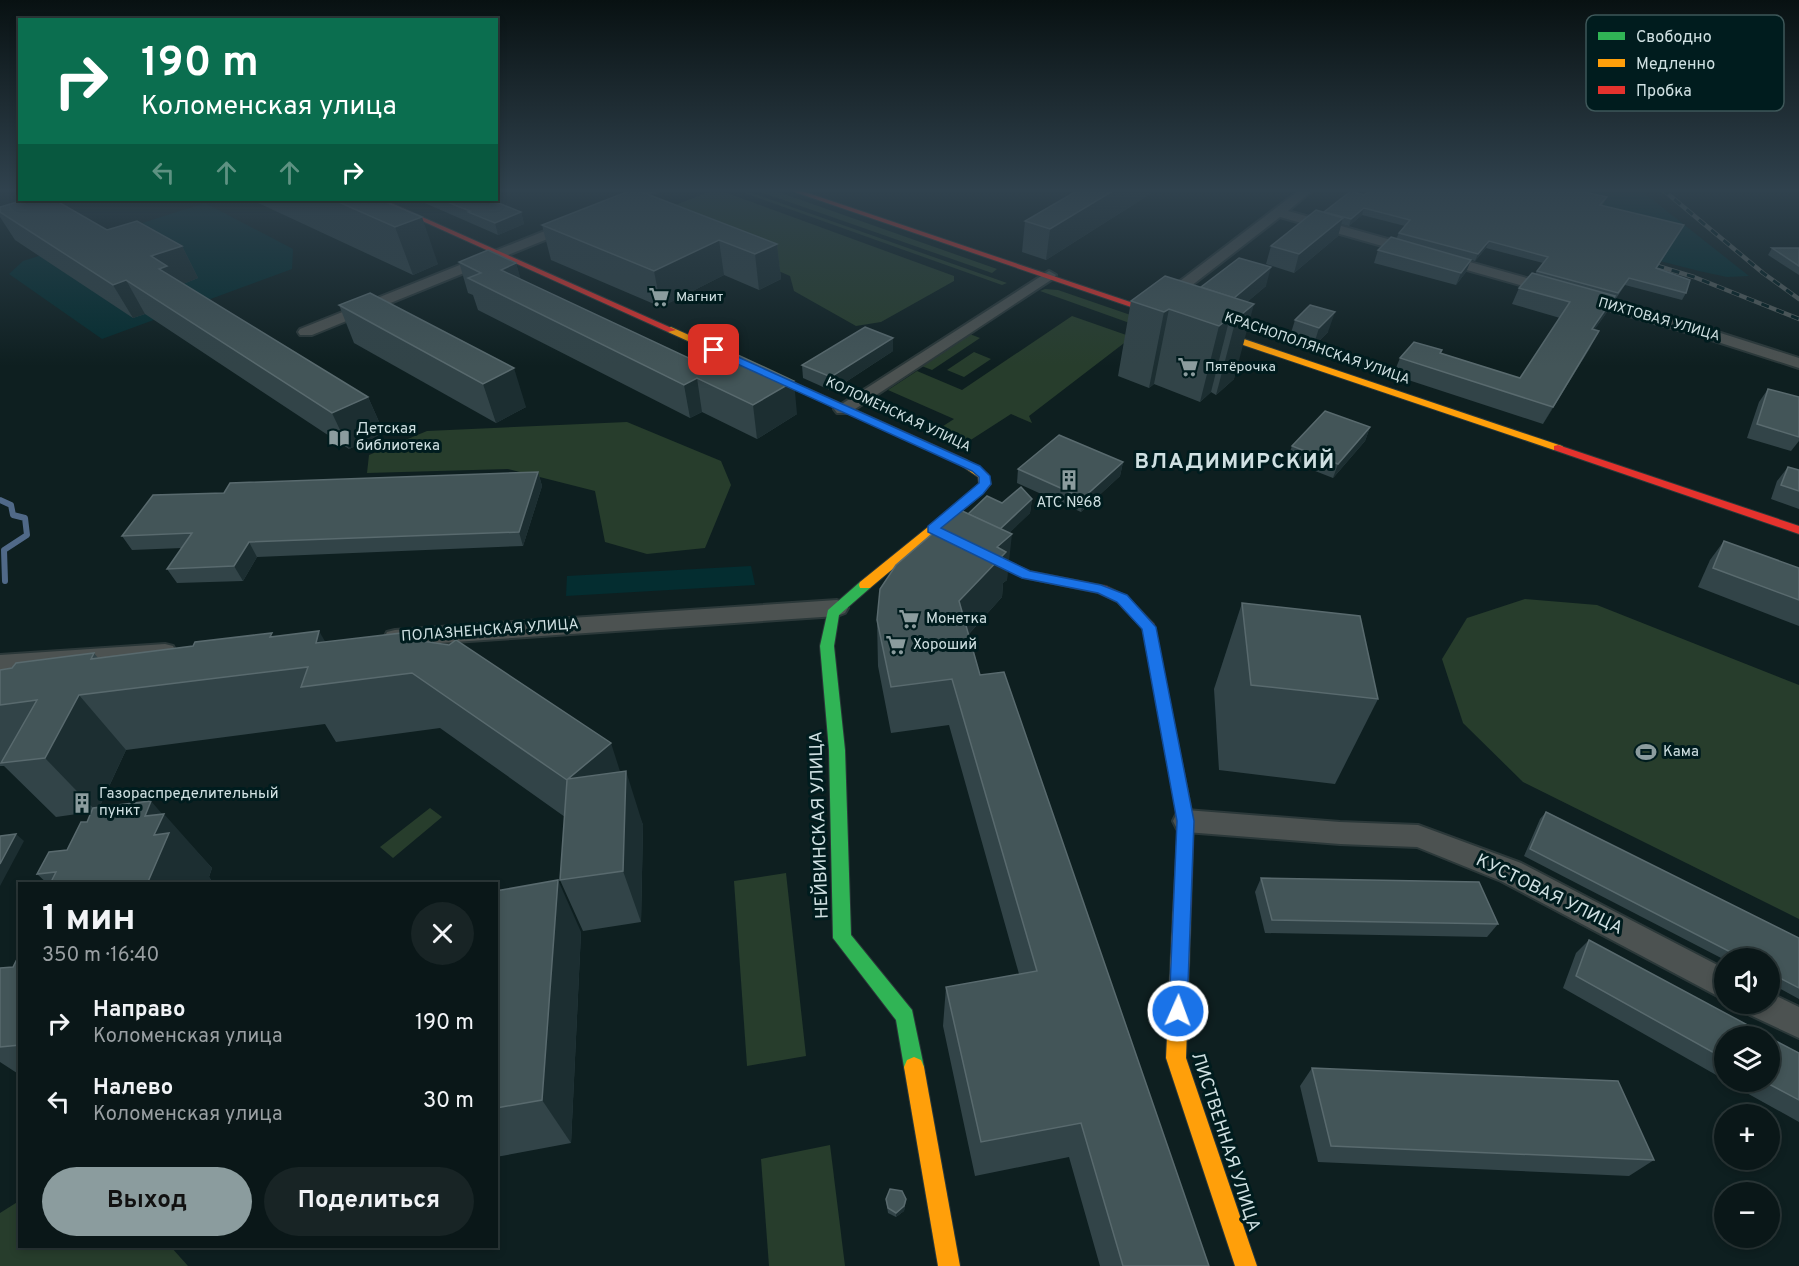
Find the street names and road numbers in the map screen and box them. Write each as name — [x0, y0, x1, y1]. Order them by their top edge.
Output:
street label: ПИХТОВАЯ УЛИЦА — [1596, 294, 1722, 346]
street label: КРАСНОПОЛЯНСКАЯ УЛИЦА — [1222, 309, 1412, 389]
street label: КОЛОМЕНСКАЯ УЛИЦА — [823, 374, 973, 456]
street label: ПОЛАЗНЕНСКАЯ УЛИЦА — [401, 615, 579, 647]
street label: НЕЙВИНСКАЯ УЛИЦА — [803, 731, 835, 919]
street label: КУСТОВАЯ УЛИЦА — [1472, 849, 1626, 941]
street label: ЛИСТВЕННАЯ УЛИЦА — [1185, 1049, 1265, 1235]

